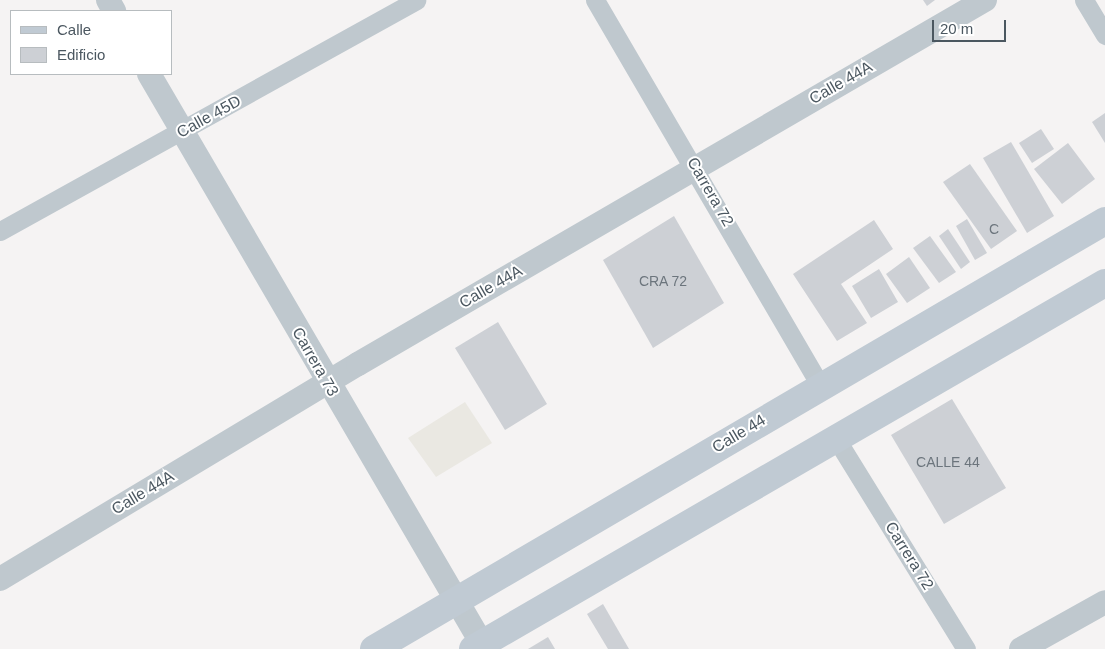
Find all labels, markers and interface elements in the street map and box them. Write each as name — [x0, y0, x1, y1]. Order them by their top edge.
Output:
legend — [10, 10, 172, 75]
scale bar — [935, 10, 1009, 42]
text: 20 m — [940, 20, 973, 37]
text: Calle — [57, 21, 91, 38]
text: Edificio — [57, 46, 105, 63]
street label: Calle 44A — [806, 57, 876, 109]
street label: Calle 45D — [174, 92, 244, 142]
street label: Carrera 72 — [683, 154, 737, 230]
house number: C — [989, 221, 999, 237]
street label: Calle 44A — [456, 261, 526, 313]
house number: CRA 72 — [638, 273, 688, 289]
street label: Carrera 73 — [288, 324, 342, 400]
street label: Calle 44 — [709, 411, 769, 457]
house number: CALLE 44 — [916, 454, 980, 470]
street label: Calle 44A — [108, 467, 178, 519]
street label: Carrera 72 — [881, 518, 937, 594]

